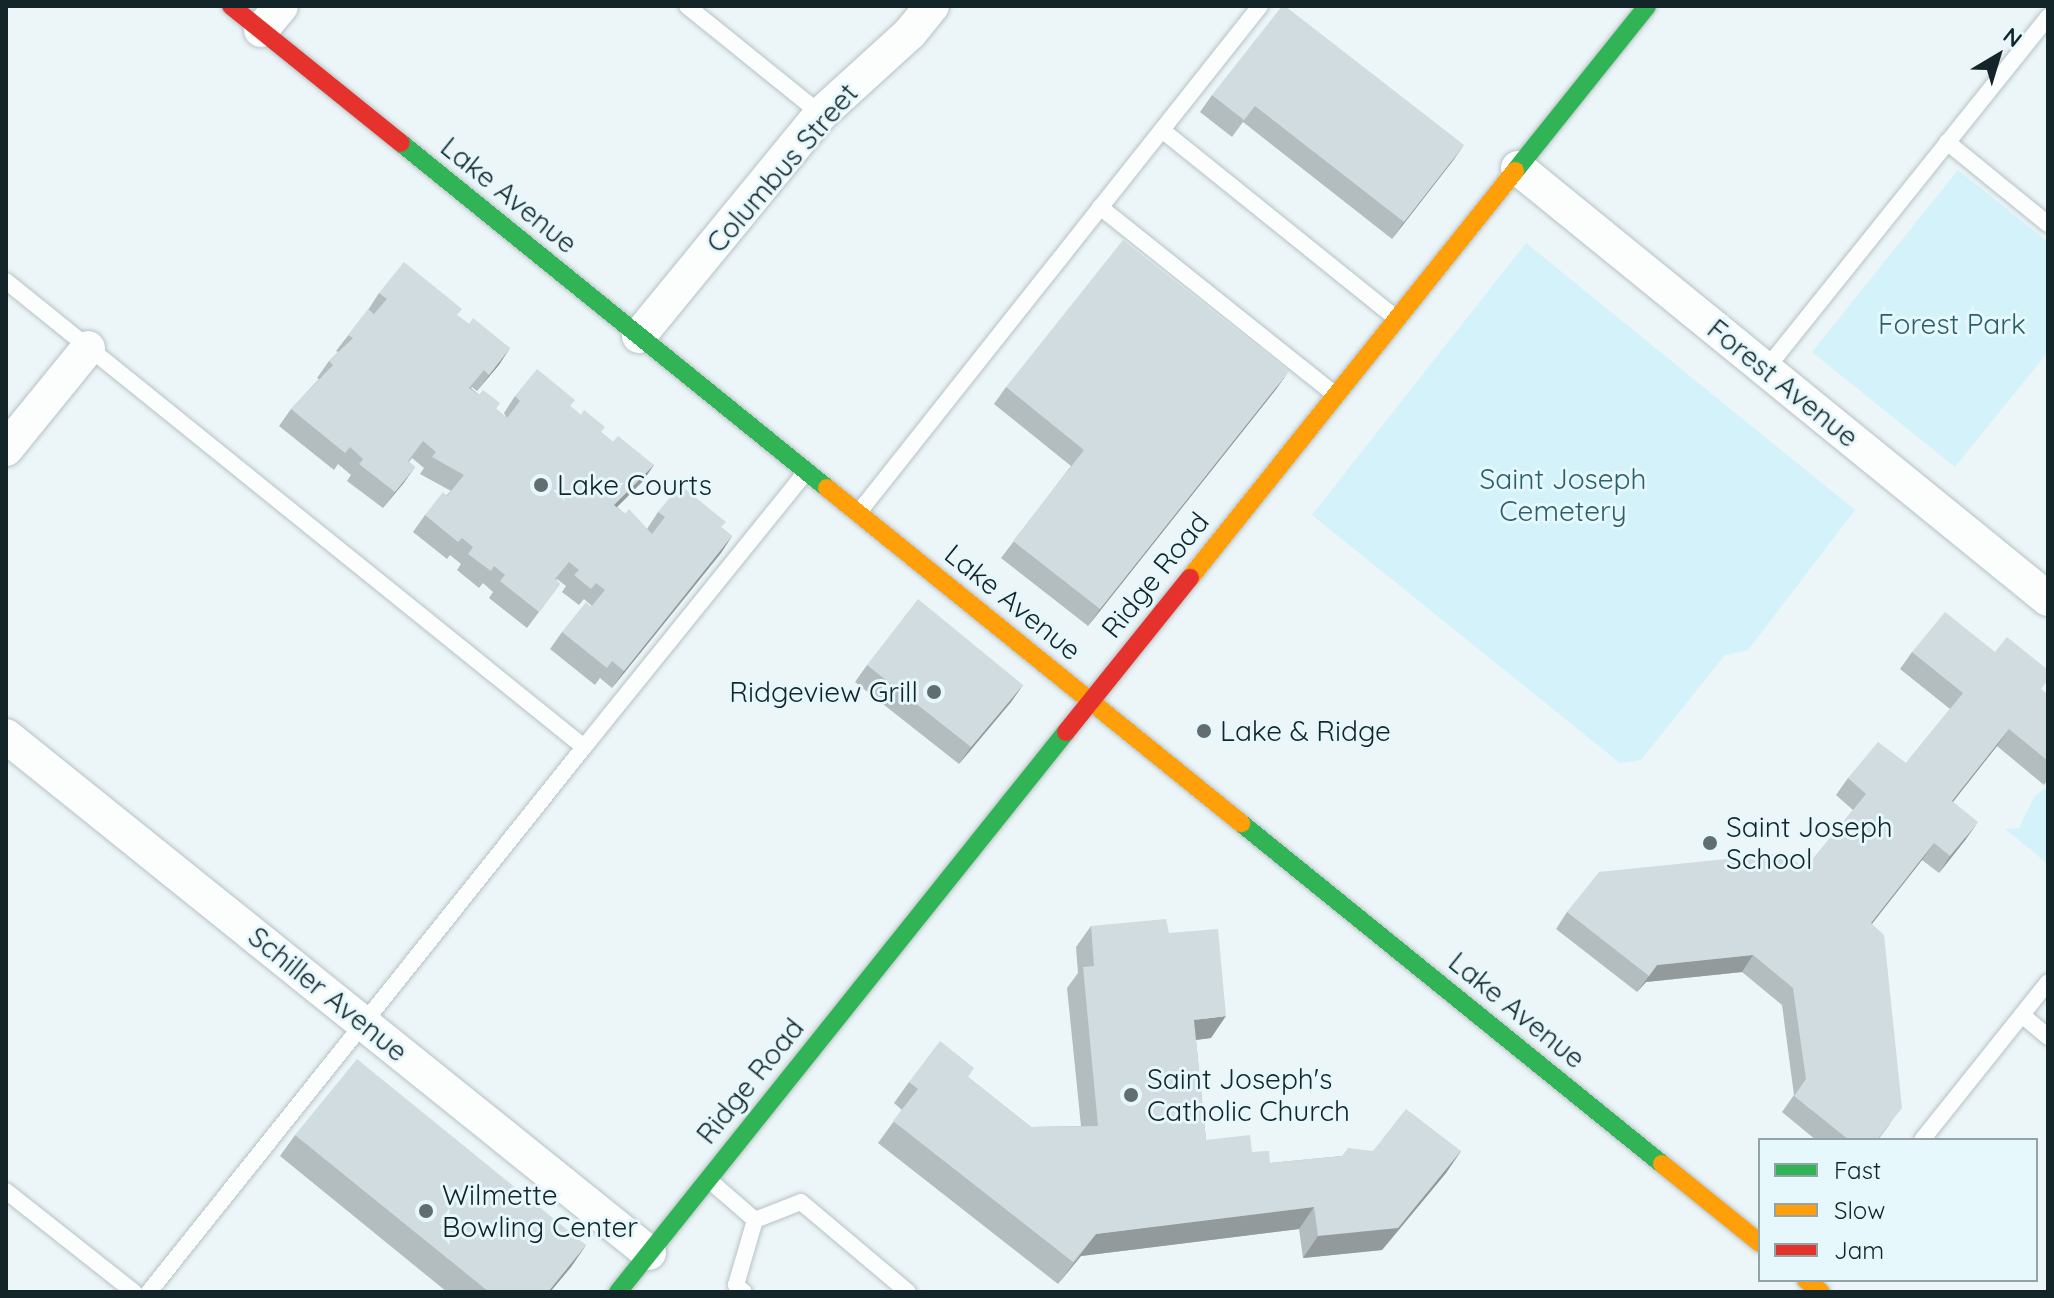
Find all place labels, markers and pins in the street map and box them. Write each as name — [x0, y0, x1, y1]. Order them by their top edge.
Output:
place label: Lake Courts — [557, 468, 712, 502]
marker: Lake Courts — [532, 476, 550, 494]
place label: Ridgeview Grill — [729, 675, 918, 709]
marker: Ridgeview Grill — [925, 683, 943, 701]
place label: Lake & Ridge — [1220, 714, 1391, 748]
marker: Lake & Ridge — [1195, 722, 1213, 740]
place label: Saint Joseph School — [1726, 810, 1893, 876]
marker: Saint Joseph School — [1701, 834, 1719, 852]
place label: Saint Joseph's Catholic Church — [1147, 1062, 1350, 1128]
marker: Saint Joseph's Catholic Church — [1122, 1086, 1140, 1104]
place label: Wilmette Bowling Center — [442, 1178, 638, 1244]
marker: Wilmette Bowling Center — [417, 1202, 435, 1220]

